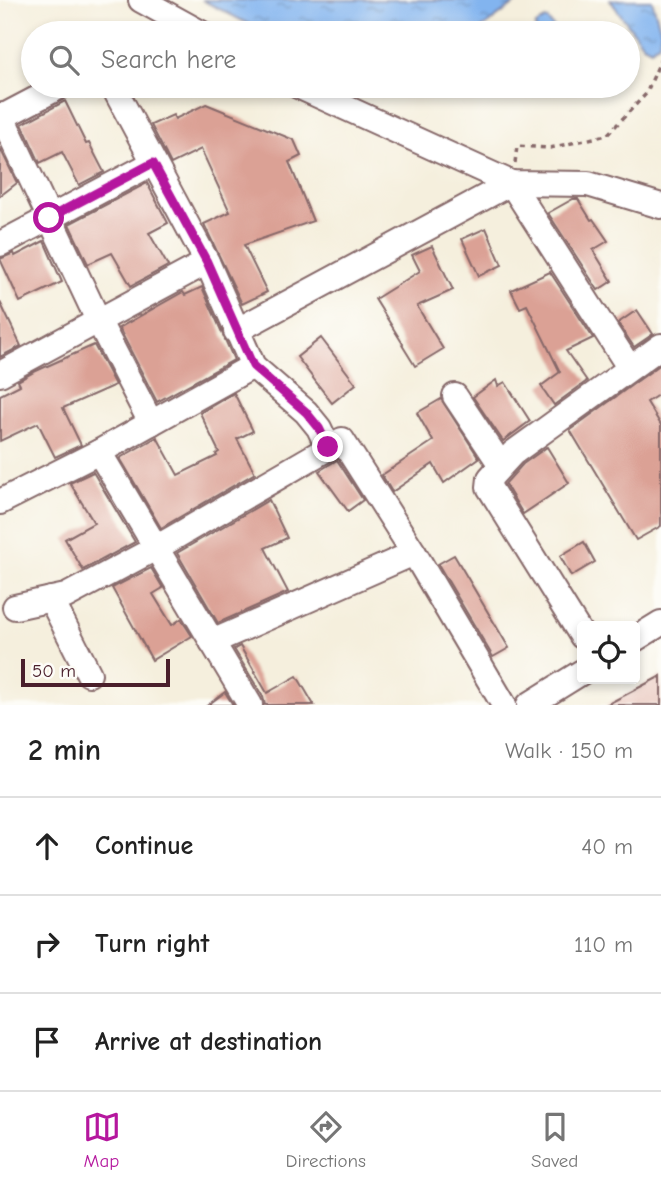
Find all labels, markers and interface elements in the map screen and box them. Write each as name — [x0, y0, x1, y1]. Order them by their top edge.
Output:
search box — [21, 21, 640, 98]
icon: search — [45, 41, 83, 79]
text: Search here — [101, 45, 236, 75]
route start — [33, 202, 64, 233]
route end — [312, 431, 343, 462]
map controls — [577, 621, 640, 684]
button: locate — [577, 621, 640, 684]
scale bar — [21, 656, 170, 688]
text: 50 m — [32, 660, 76, 682]
text: 2 min — [28, 733, 101, 768]
text: Walk · 150 m — [505, 737, 633, 764]
icon: ahead — [28, 827, 66, 865]
text: Continue — [95, 831, 193, 861]
text: 40 m — [581, 833, 633, 860]
icon: right — [28, 925, 66, 963]
text: Turn right — [95, 929, 209, 959]
text: 110 m — [574, 931, 633, 958]
icon: arrive — [28, 1023, 66, 1061]
text: Arrive at destination — [95, 1027, 322, 1057]
tab: Map — [83, 1108, 121, 1172]
tab: Directions — [286, 1108, 366, 1172]
tab: Saved — [531, 1108, 578, 1172]

